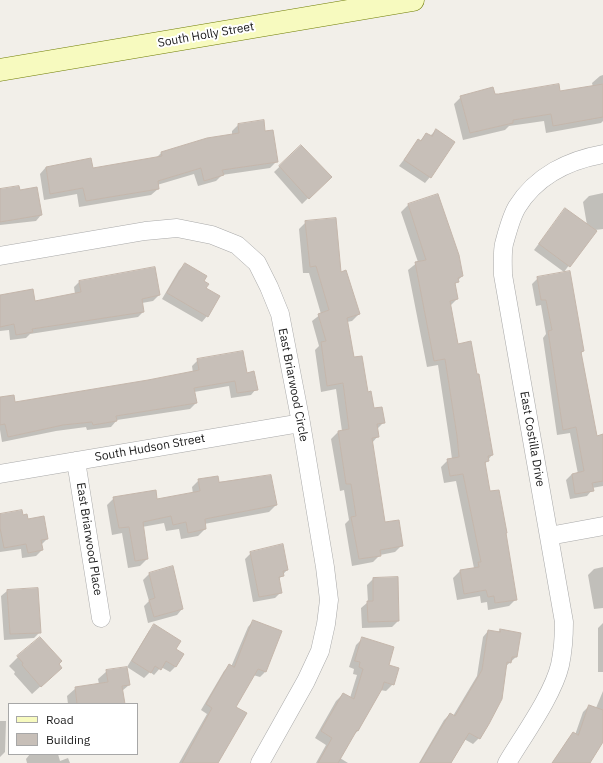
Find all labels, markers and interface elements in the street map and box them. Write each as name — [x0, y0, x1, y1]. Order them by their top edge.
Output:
street label: South Holly Street — [157, 19, 255, 51]
street label: East Briarwood Circle — [275, 327, 311, 443]
street label: East Costilla Drive — [516, 390, 548, 488]
street label: South Hudson Street — [94, 431, 206, 465]
street label: East Briarwood Place — [73, 481, 105, 597]
legend — [8, 703, 138, 755]
text: Road — [46, 712, 74, 727]
text: Building — [46, 732, 90, 747]

